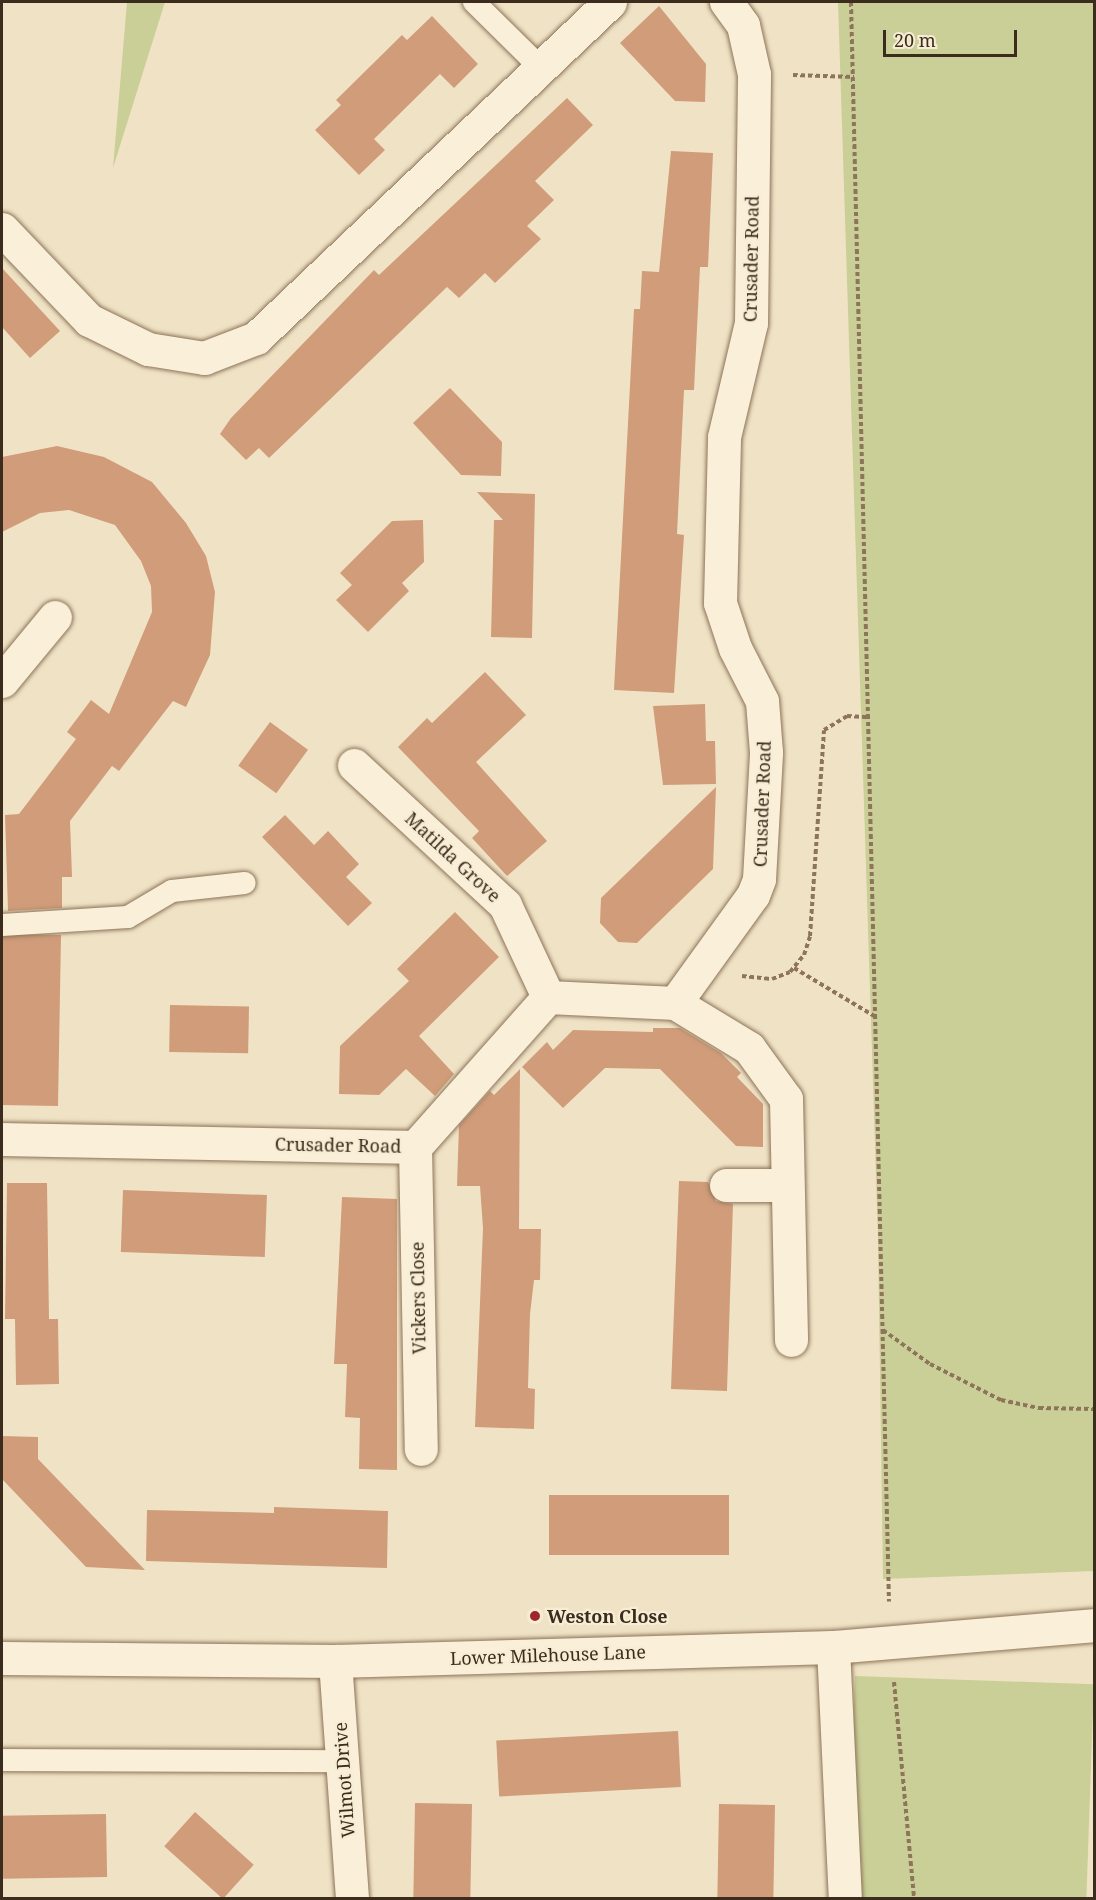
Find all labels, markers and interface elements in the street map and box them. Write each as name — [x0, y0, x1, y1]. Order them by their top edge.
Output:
scale bar — [886, 18, 1020, 56]
text: 20 m — [894, 28, 936, 52]
street label: Crusader Road — [739, 196, 763, 322]
street label: Crusader Road — [749, 740, 775, 868]
street label: Matilda Grove — [401, 807, 505, 907]
street label: Crusader Road — [275, 1133, 401, 1157]
street label: Vickers Close — [406, 1242, 430, 1354]
place label: Weston Close — [547, 1605, 667, 1627]
marker: Weston Close — [528, 1609, 542, 1623]
street label: Lower Milehouse Lane — [450, 1641, 646, 1669]
street label: Wilmot Drive — [329, 1721, 359, 1839]

